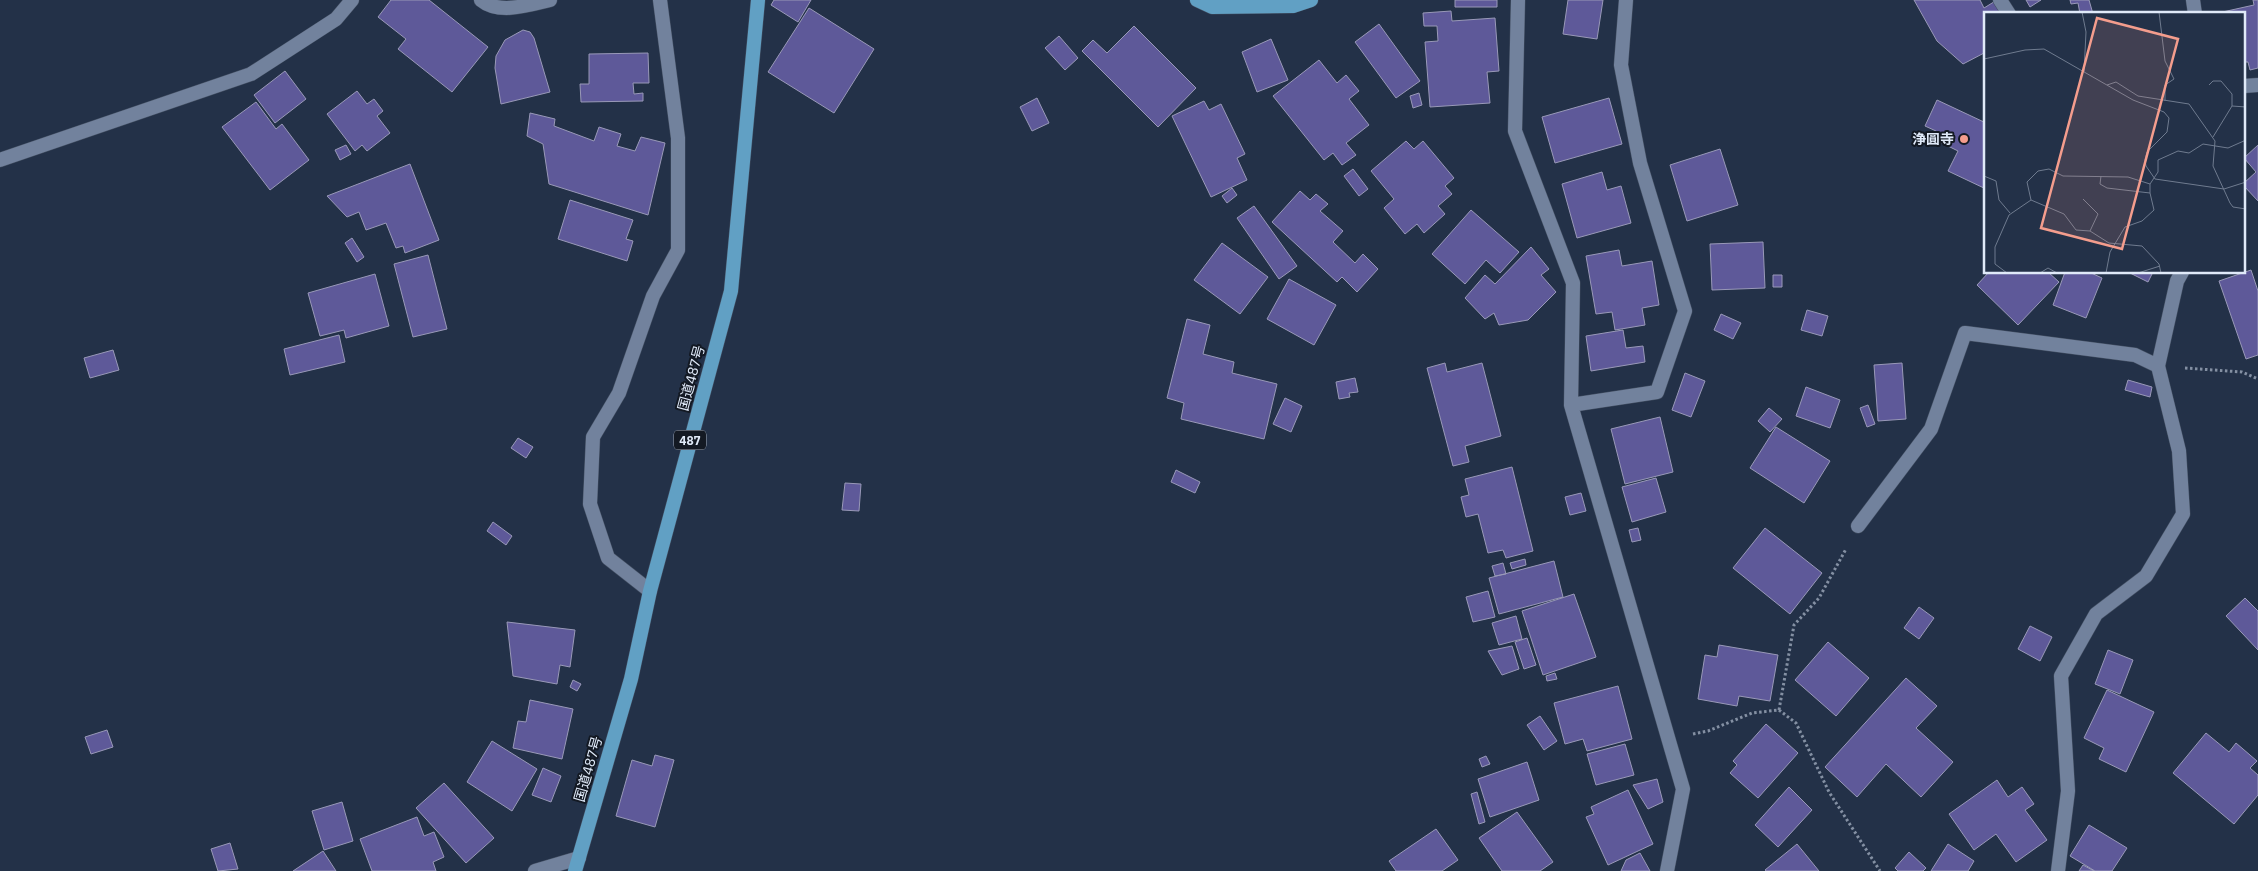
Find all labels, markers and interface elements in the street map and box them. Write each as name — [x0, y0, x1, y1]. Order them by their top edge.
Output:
inset map — [1984, 12, 2246, 274]
place label: 浄圓寺 — [1912, 130, 1954, 148]
marker: 浄圓寺 — [1958, 133, 1970, 145]
street label: 国道487号 — [674, 343, 708, 413]
road number: 487 — [674, 430, 706, 450]
street label: 国道487号 — [570, 734, 606, 804]

